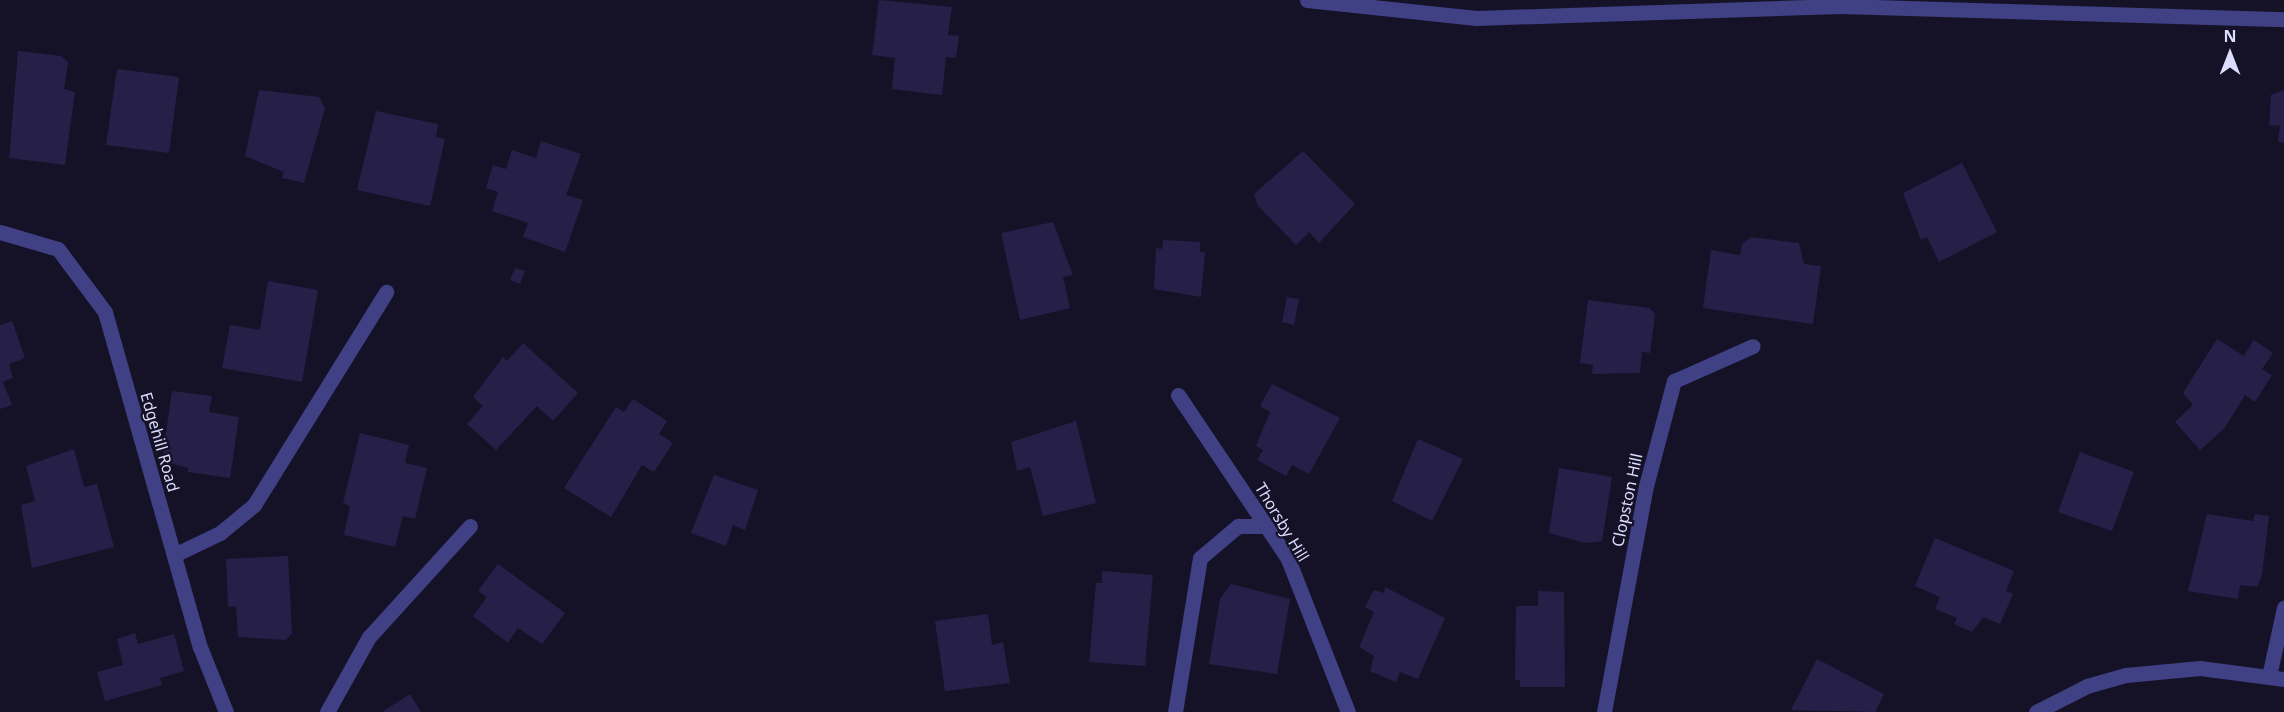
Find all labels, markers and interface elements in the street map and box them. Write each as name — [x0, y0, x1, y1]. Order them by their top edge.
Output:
north arrow — [2200, 24, 2260, 84]
text: N — [2223, 25, 2237, 47]
street label: Edgehill Road — [137, 390, 183, 494]
street label: Clopston Hill — [1608, 451, 1646, 549]
street label: Thorsby Hill — [1251, 479, 1313, 565]

